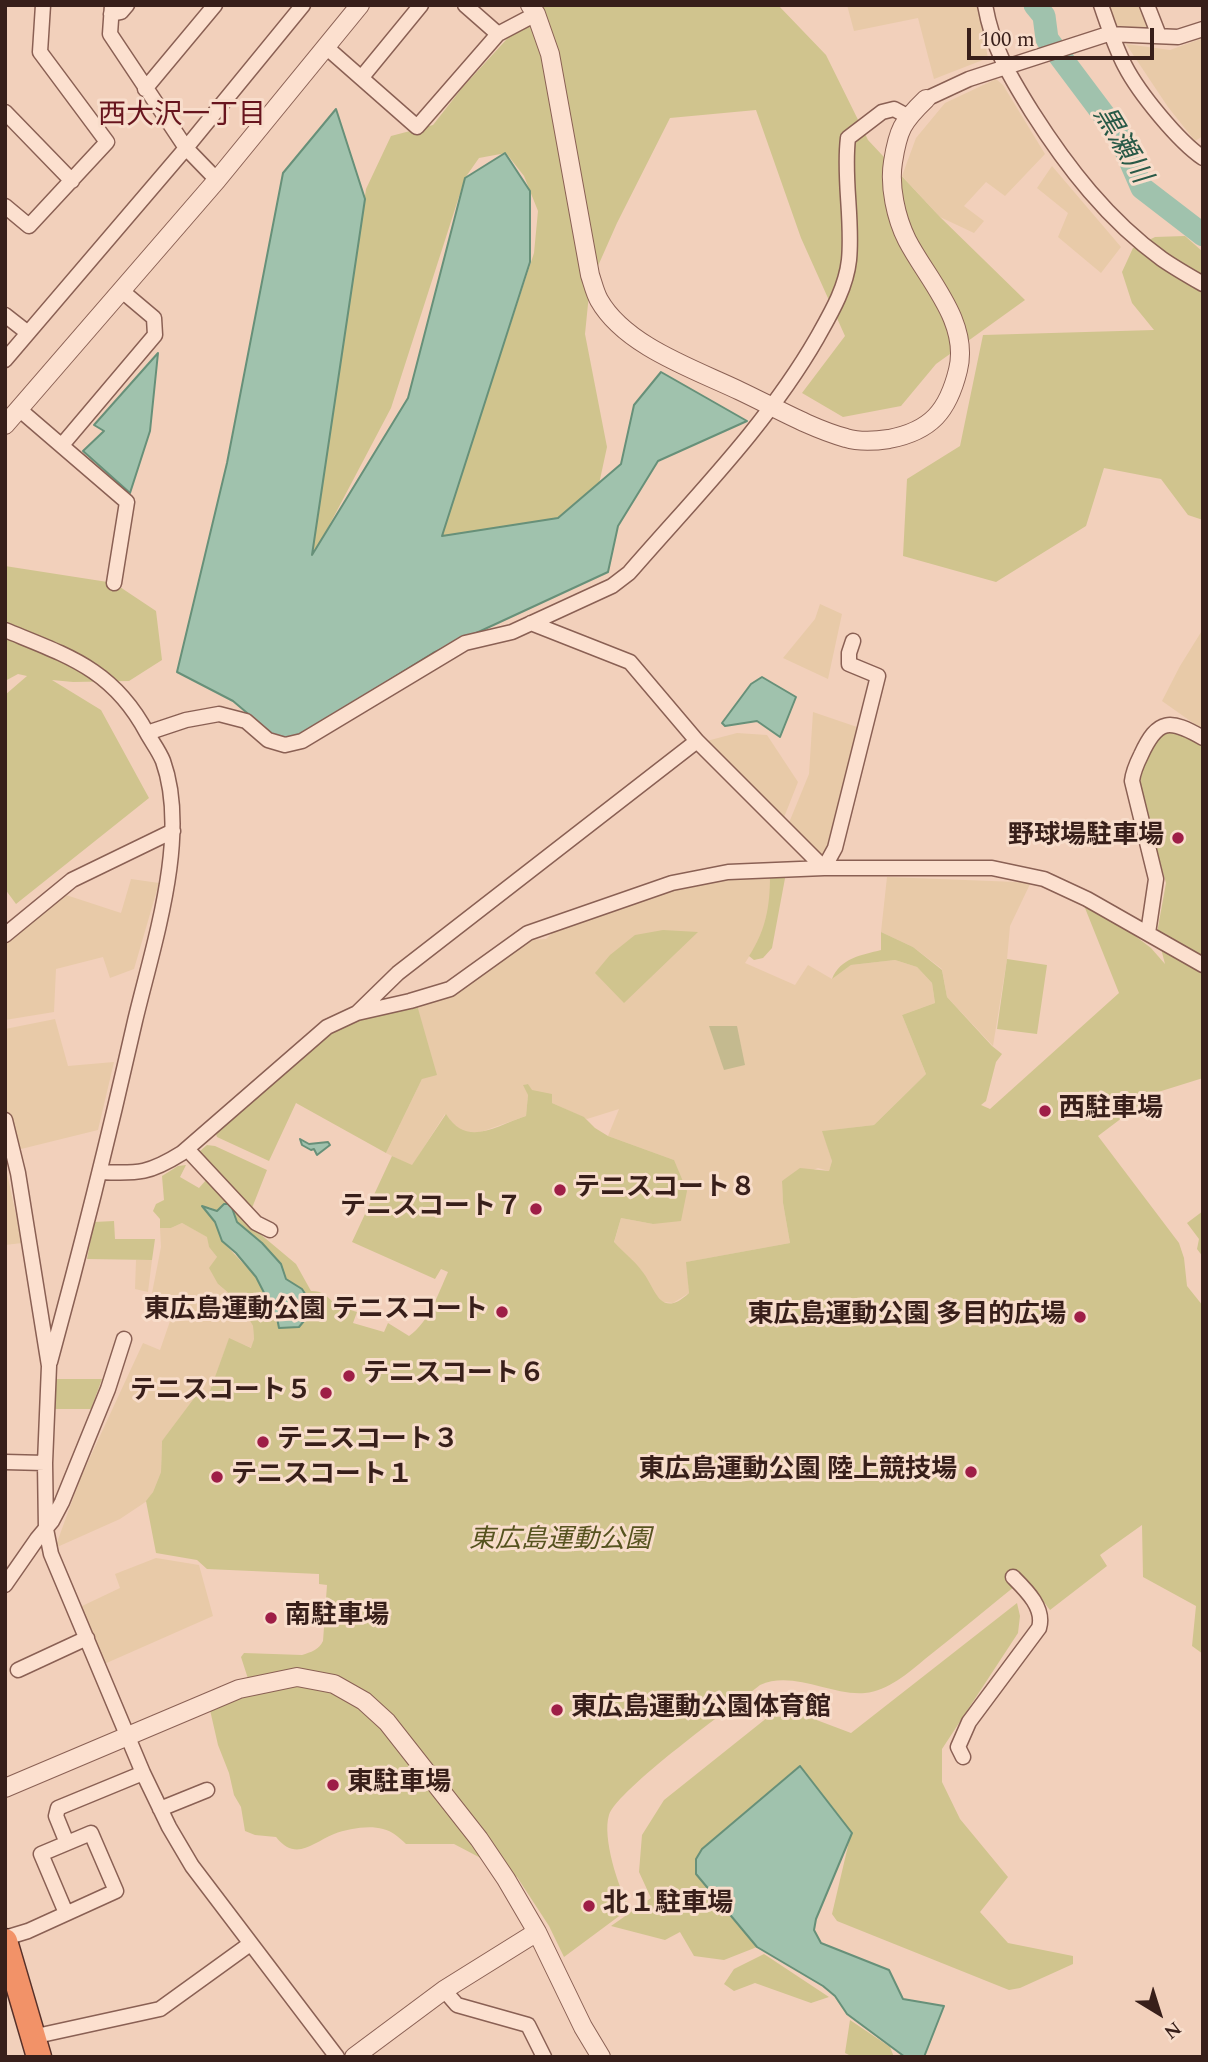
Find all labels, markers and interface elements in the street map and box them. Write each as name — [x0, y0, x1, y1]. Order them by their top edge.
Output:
scale bar — [970, 14, 1157, 58]
text: 100 m — [980, 24, 1035, 56]
district label: 西大沢一丁目 — [98, 101, 266, 135]
water label: 黒瀬川 — [1084, 101, 1156, 191]
place label: 野球場駐車場 — [1008, 822, 1164, 854]
marker: 野球場駐車場 — [1170, 830, 1186, 846]
place label: 西駐車場 — [1059, 1095, 1163, 1127]
marker: 西駐車場 — [1037, 1103, 1053, 1119]
place label: テニスコート８ — [574, 1174, 756, 1206]
marker: テニスコート８ — [552, 1182, 568, 1198]
place label: テニスコート７ — [340, 1193, 522, 1225]
marker: テニスコート７ — [528, 1201, 544, 1217]
place label: 東広島運動公園 テニスコート — [144, 1296, 488, 1328]
place label: 東広島運動公園 多目的広場 — [748, 1301, 1066, 1333]
marker: 東広島運動公園 テニスコート — [494, 1304, 510, 1320]
marker: 東広島運動公園 多目的広場 — [1072, 1309, 1088, 1325]
place label: テニスコート６ — [363, 1360, 545, 1392]
marker: テニスコート６ — [341, 1368, 357, 1384]
place label: テニスコート５ — [130, 1377, 312, 1409]
marker: テニスコート５ — [318, 1385, 334, 1401]
place label: テニスコート３ — [277, 1426, 459, 1458]
marker: テニスコート３ — [255, 1434, 271, 1450]
place label: 東広島運動公園 陸上競技場 — [639, 1456, 957, 1488]
place label: テニスコート１ — [231, 1461, 413, 1493]
marker: 東広島運動公園 陸上競技場 — [963, 1464, 979, 1480]
marker: テニスコート１ — [209, 1469, 225, 1485]
park label: 東広島運動公園 — [469, 1526, 651, 1558]
place label: 南駐車場 — [285, 1602, 389, 1634]
marker: 南駐車場 — [263, 1610, 279, 1626]
place label: 東広島運動公園体育館 — [571, 1694, 831, 1726]
marker: 東広島運動公園体育館 — [549, 1702, 565, 1718]
place label: 東駐車場 — [347, 1769, 451, 1801]
marker: 東駐車場 — [325, 1777, 341, 1793]
place label: 北１駐車場 — [603, 1890, 733, 1922]
marker: 北１駐車場 — [581, 1898, 597, 1914]
north arrow — [1124, 1978, 1194, 2048]
text: N — [1157, 2014, 1187, 2046]

